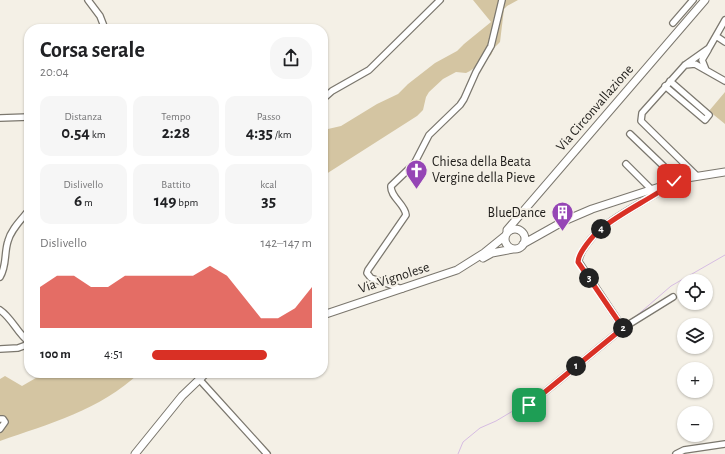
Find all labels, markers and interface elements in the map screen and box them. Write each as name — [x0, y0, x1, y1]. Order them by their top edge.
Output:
button: share — [270, 37, 312, 79]
text: Corsa serale — [40, 39, 145, 61]
street label: Via Circonvallazione — [554, 62, 636, 154]
text: 20:04 — [40, 66, 69, 79]
text: Distanza — [65, 111, 102, 122]
text: Tempo — [161, 111, 191, 122]
text: Passo — [257, 111, 281, 122]
text: 0.54 — [61, 124, 90, 141]
text: 2:28 — [162, 124, 190, 141]
text: 4:35 — [246, 124, 273, 141]
text: km — [90, 129, 105, 140]
text: /km — [273, 129, 292, 140]
place label: Chiesa della Beata Vergine della Pieve — [432, 155, 535, 185]
church icon: Chiesa della Beata Vergine della Pieve — [404, 157, 430, 190]
pin — [657, 164, 691, 198]
icon: check — [663, 170, 685, 192]
text: Dislivello — [64, 179, 103, 190]
text: Battito — [161, 179, 191, 190]
text: kcal — [260, 179, 277, 190]
text: 6 — [74, 192, 82, 209]
text: 149 — [154, 192, 177, 209]
text: 35 — [261, 192, 276, 209]
text: m — [82, 197, 93, 208]
text: bpm — [177, 197, 198, 208]
building icon: BlueDance — [549, 200, 575, 233]
place label: BlueDance — [487, 206, 546, 220]
pin: 4 — [591, 219, 611, 239]
text: 4 — [598, 223, 604, 234]
text: Dislivello — [40, 237, 87, 250]
text: 142–147 m — [260, 237, 312, 250]
street label: Via Vignolese — [357, 260, 431, 296]
pin: 3 — [579, 268, 599, 288]
text: 3 — [587, 272, 591, 283]
map controls — [677, 274, 713, 442]
button: locate — [677, 274, 713, 310]
pin: 2 — [613, 318, 633, 338]
button: layers — [677, 318, 713, 354]
text: 2 — [620, 322, 626, 333]
text: 100 m — [40, 348, 71, 361]
text: 4:51 — [104, 348, 123, 361]
pin: 1 — [566, 356, 586, 376]
text: 1 — [574, 360, 578, 371]
button: + — [677, 362, 713, 398]
pin — [512, 388, 546, 422]
icon: arrive — [518, 394, 540, 416]
button: − — [677, 406, 713, 442]

